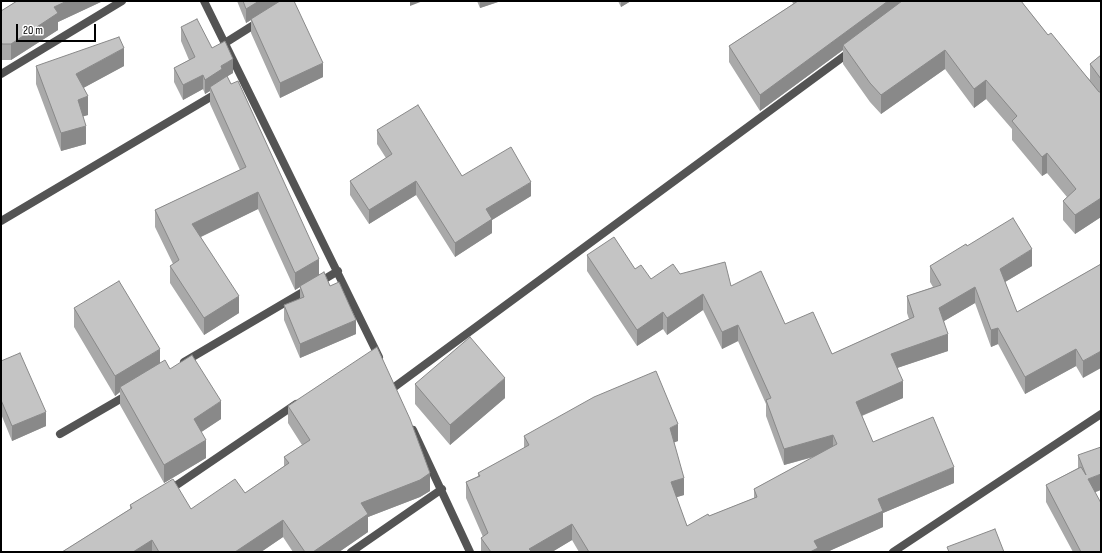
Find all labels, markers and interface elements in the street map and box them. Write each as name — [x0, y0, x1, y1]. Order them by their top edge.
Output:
scale bar — [18, 16, 98, 42]
text: 20 m — [23, 23, 43, 38]

